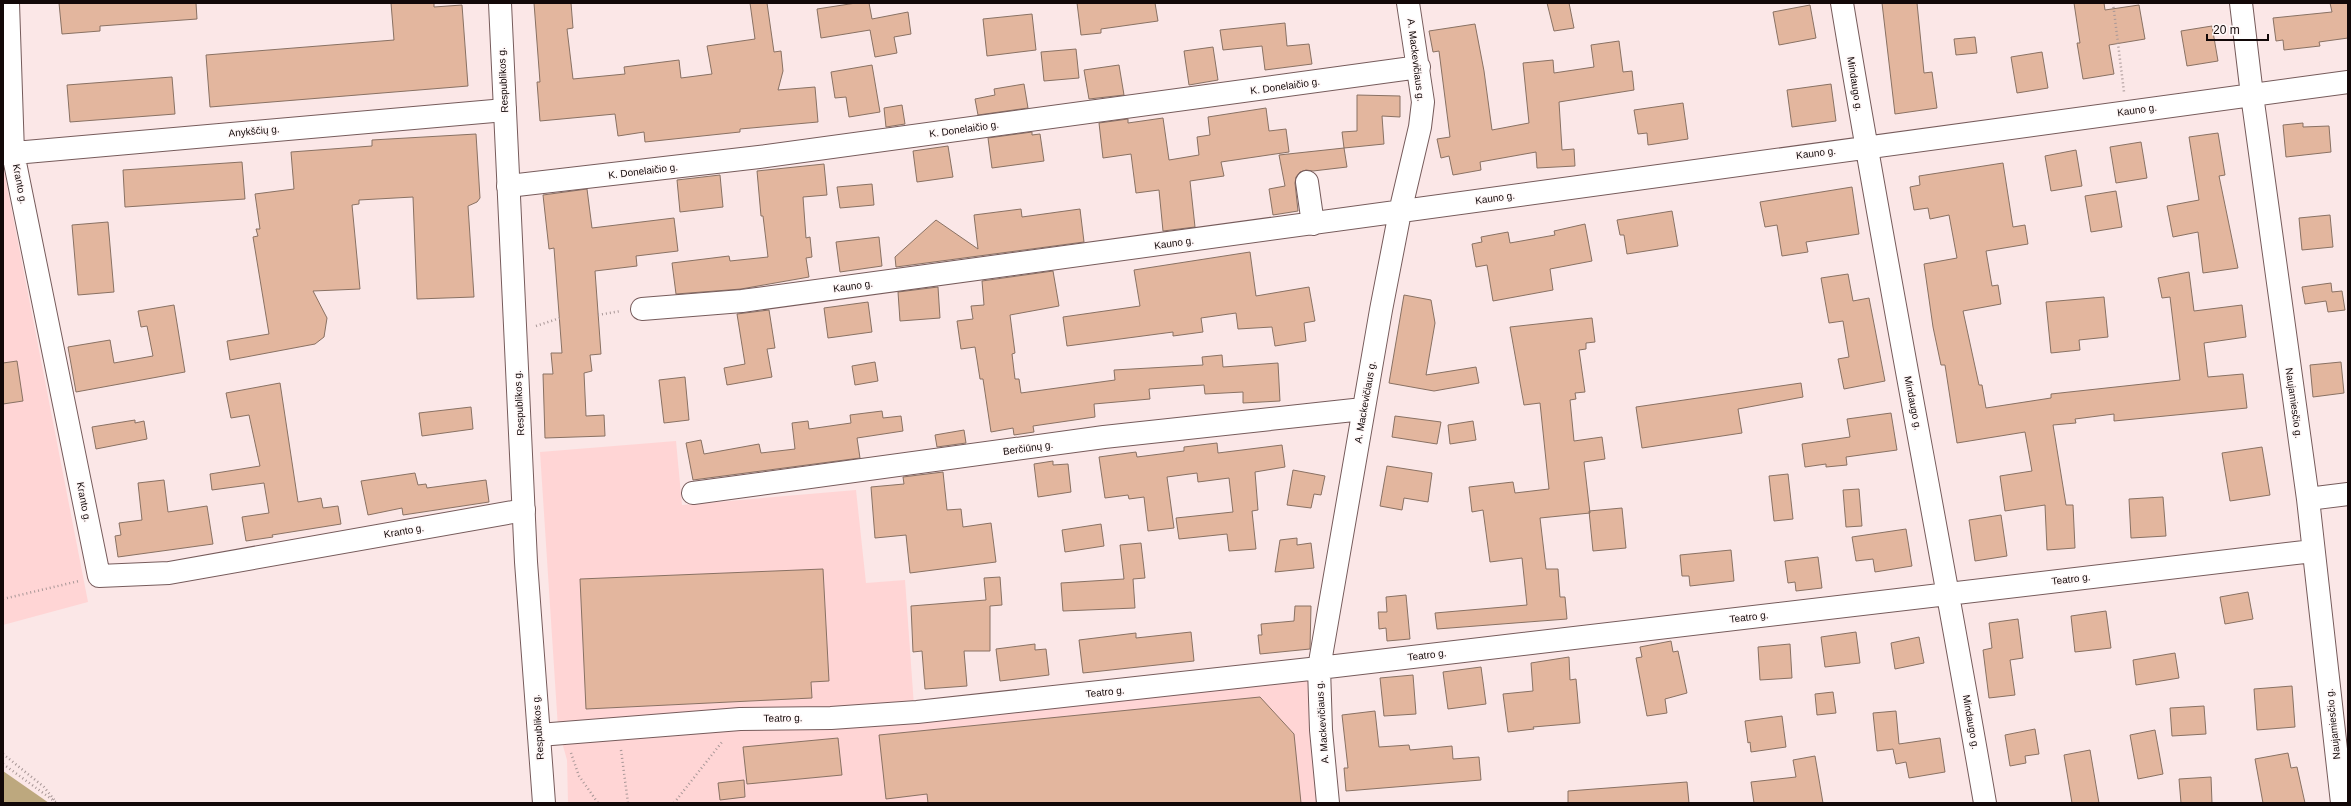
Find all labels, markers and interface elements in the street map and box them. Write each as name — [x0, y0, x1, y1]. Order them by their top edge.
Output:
scale bar — [2207, 16, 2268, 42]
street label: A. Mackevičiaus g. — [1405, 18, 1427, 102]
text: 20 m — [2213, 23, 2240, 37]
street label: Respublikos g. — [496, 47, 510, 113]
street label: Mindaugo g. — [1845, 56, 1865, 112]
street label: K. Donelaičio g. — [1250, 76, 1320, 96]
street label: Kauno g. — [2116, 102, 2158, 118]
street label: K. Donelaičio g. — [929, 119, 999, 139]
street label: Anykščių g. — [228, 123, 280, 139]
street label: Kauno g. — [1795, 145, 1837, 161]
street label: K. Donelaičio g. — [608, 161, 678, 181]
street label: Kranto g. — [11, 163, 29, 205]
street label: Kauno g. — [1474, 190, 1516, 206]
street label: Kauno g. — [1153, 235, 1195, 251]
street label: Kauno g. — [832, 278, 874, 294]
street label: A. Mackevičiaus g. — [1352, 360, 1378, 444]
street label: Naujamiesčio g. — [2284, 367, 2304, 439]
street label: Respublikos g. — [512, 370, 526, 436]
street label: Mindaugo g. — [1902, 375, 1924, 431]
street label: Berčiūnų g. — [1002, 439, 1054, 457]
street label: Kranto g. — [75, 481, 93, 523]
street label: Kranto g. — [383, 522, 425, 540]
street label: Teatro g. — [2051, 571, 2091, 587]
street label: Teatro g. — [1729, 609, 1769, 625]
street label: Teatro g. — [1407, 647, 1447, 663]
street label: A. Mackevičiaus g. — [1314, 680, 1330, 764]
street label: Teatro g. — [1085, 684, 1125, 700]
street label: Naujamiesčio g. — [2324, 688, 2342, 760]
street label: Respublikos g. — [530, 694, 546, 760]
street label: Mindaugo g. — [1961, 694, 1981, 750]
street label: Teatro g. — [763, 712, 803, 724]

